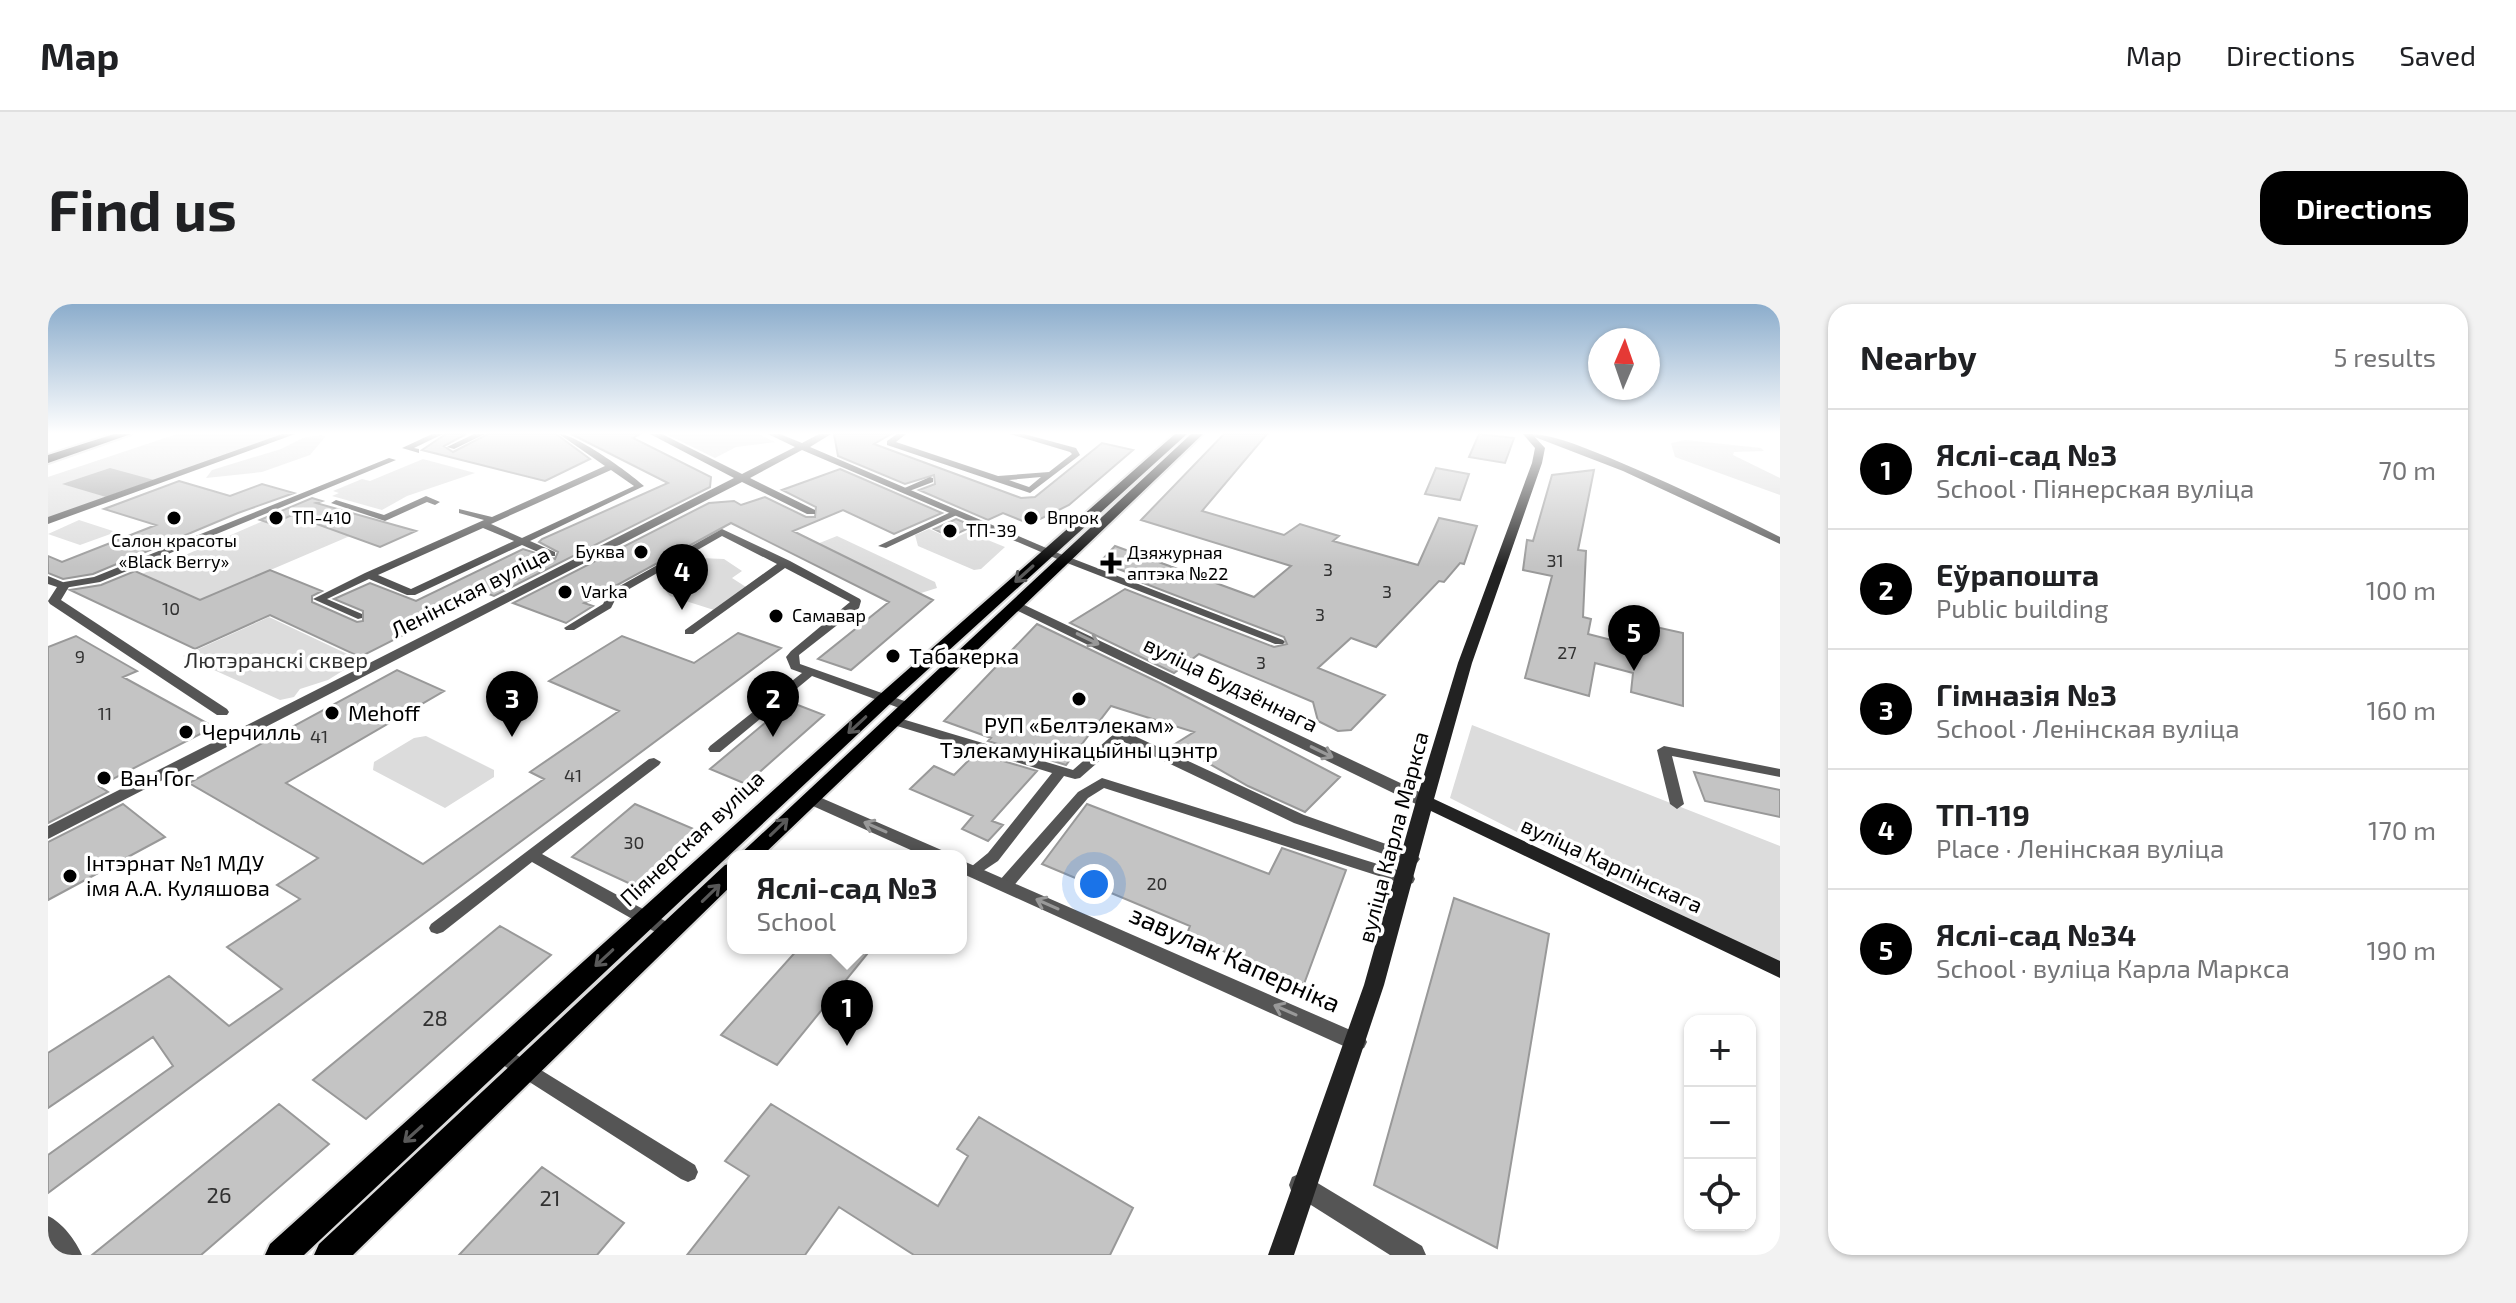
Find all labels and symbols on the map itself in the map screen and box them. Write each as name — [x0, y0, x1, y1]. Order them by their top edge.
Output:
north arrow — [1588, 328, 1660, 400]
place label: ТП-410 — [292, 506, 352, 528]
place label: Впрок — [1047, 506, 1099, 528]
marker: Салон красоты «Black Berry» — [165, 509, 183, 527]
marker: ТП-410 — [267, 509, 285, 527]
marker: Впрок — [1022, 509, 1040, 527]
place label: ТП-39 — [966, 519, 1017, 541]
marker: ТП-39 — [941, 522, 959, 540]
place label: Салон красоты «Black Berry» — [111, 529, 237, 572]
street label: Ленінская вуліца — [386, 540, 554, 643]
place label: Буква — [575, 540, 625, 562]
place label: Дзяжурная аптэка №22 — [1127, 541, 1228, 584]
marker: Буква — [632, 543, 650, 561]
pin: 4 — [656, 544, 708, 610]
house number: 31 — [1546, 549, 1564, 571]
marker: Дзяжурная аптэка №22 — [1102, 554, 1120, 572]
house number: 3 — [1323, 558, 1333, 580]
one-way arrow — [1014, 565, 1034, 584]
place label: Varka — [581, 580, 628, 602]
house number: 3 — [1382, 580, 1392, 602]
marker: Varka — [556, 583, 574, 601]
house number: 10 — [162, 597, 180, 619]
house number: 3 — [1315, 603, 1325, 625]
place label: Самавар — [792, 604, 866, 626]
pin: 5 — [1608, 605, 1660, 671]
marker: Самавар — [767, 607, 785, 625]
street label: вуліца Будзённага — [1140, 630, 1323, 737]
one-way arrow — [1076, 633, 1099, 648]
house number: 27 — [1557, 641, 1577, 663]
place label: Табакерка — [909, 642, 1019, 668]
house number: 9 — [75, 645, 85, 667]
park label: Лютэранскі сквер — [184, 646, 368, 672]
marker: Табакерка — [884, 647, 902, 665]
house number: 3 — [1256, 651, 1266, 673]
pin: 3 — [486, 671, 538, 737]
pin: 2 — [747, 671, 799, 737]
marker: РУП «Белтэлекам» Тэлекамунікацыйны цэнтр — [1070, 690, 1088, 708]
place label: Mehoff — [348, 699, 420, 725]
house number: 11 — [98, 702, 112, 724]
marker: Mehoff — [323, 704, 341, 722]
place label: РУП «Белтэлекам» Тэлекамунікацыйны цэнтр — [940, 711, 1218, 763]
one-way arrow — [847, 715, 867, 734]
place label: Черчилль — [202, 718, 301, 744]
marker: Черчилль — [177, 723, 195, 741]
house number: 41 — [310, 725, 328, 747]
street label: вуліца Карла Маркса — [1351, 728, 1434, 945]
one-way arrow — [1310, 745, 1334, 760]
place label: Ван Гог — [120, 764, 194, 790]
house number: 41 — [564, 764, 582, 786]
street label: Піянерская вуліца — [614, 764, 769, 911]
marker: Ван Гог — [95, 769, 113, 787]
street label: вуліца Карпінскага — [1517, 811, 1707, 918]
one-way arrow — [769, 818, 788, 837]
one-way arrow — [863, 819, 887, 834]
house number: 30 — [624, 831, 644, 853]
place label: Інтэрнат №1 МДУ імя А.А. Куляшова — [86, 849, 270, 901]
your location — [1074, 864, 1114, 904]
marker: Інтэрнат №1 МДУ імя А.А. Куляшова — [61, 867, 79, 885]
house number: 20 — [1147, 872, 1167, 894]
one-way arrow — [701, 883, 721, 902]
one-way arrow — [1036, 896, 1060, 911]
street label: завулак Каперніка — [1125, 897, 1346, 1019]
one-way arrow — [594, 948, 614, 967]
pin: 1 — [821, 980, 873, 1046]
one-way arrow — [1273, 1002, 1297, 1017]
house number: 28 — [422, 1004, 448, 1030]
one-way arrow — [404, 1125, 424, 1143]
house number: 26 — [207, 1181, 231, 1207]
house number: 21 — [539, 1184, 561, 1210]

